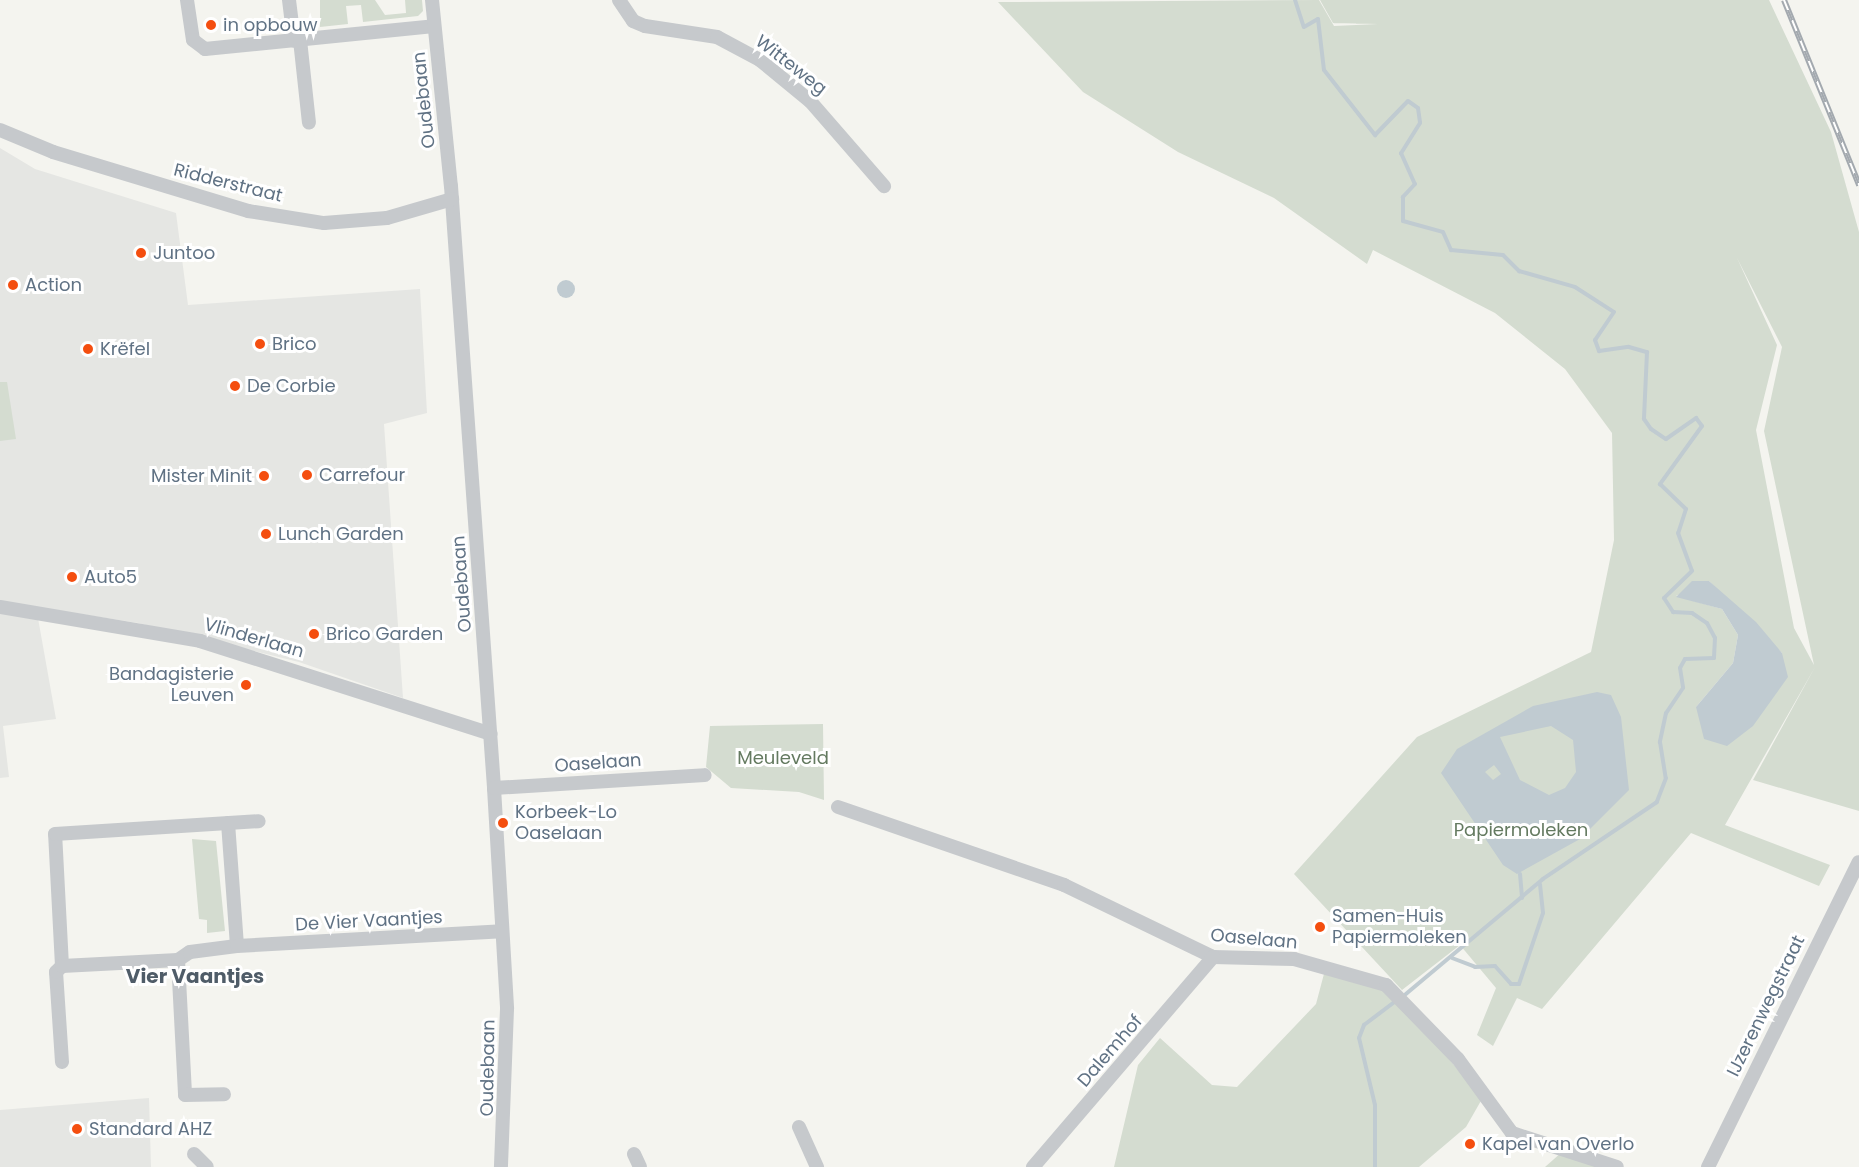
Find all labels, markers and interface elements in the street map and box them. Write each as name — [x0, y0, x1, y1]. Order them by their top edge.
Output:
place label: in opbouw — [223, 14, 317, 36]
marker: in opbouw — [204, 18, 218, 32]
street label: Witteweg — [751, 31, 831, 99]
street label: Oudebaan — [408, 51, 440, 149]
street label: Ridderstraat — [171, 159, 285, 207]
place label: Juntoo — [153, 242, 215, 264]
marker: Juntoo — [134, 246, 148, 260]
place label: Action — [25, 274, 82, 296]
marker: Action — [6, 278, 20, 292]
place label: Brico — [272, 333, 317, 355]
marker: Brico — [253, 337, 267, 351]
place label: Krëfel — [100, 338, 150, 360]
marker: Krëfel — [81, 342, 95, 356]
place label: De Corbie — [247, 375, 336, 397]
marker: De Corbie — [228, 379, 242, 393]
place label: Carrefour — [319, 464, 405, 486]
place label: Mister Minit — [151, 465, 252, 487]
marker: Carrefour — [300, 468, 314, 482]
marker: Mister Minit — [257, 469, 271, 483]
place label: Lunch Garden — [278, 523, 404, 545]
marker: Lunch Garden — [259, 527, 273, 541]
street label: Oudebaan — [448, 535, 476, 633]
place label: Auto5 — [84, 566, 137, 588]
marker: Auto5 — [65, 570, 79, 584]
street label: Vlinderlaan — [202, 613, 306, 663]
place label: Brico Garden — [326, 623, 443, 645]
marker: Brico Garden — [307, 627, 321, 641]
place label: Bandagisterie Leuven — [109, 664, 234, 706]
marker: Bandagisterie Leuven — [239, 678, 253, 692]
park label: Meuleveld — [737, 747, 829, 769]
street label: Oaselaan — [554, 749, 642, 777]
place label: Korbeek-Lo Oaselaan — [515, 802, 617, 844]
marker: Korbeek-Lo Oaselaan — [496, 816, 510, 830]
park label: Papiermoleken — [1454, 819, 1588, 841]
street label: De Vier Vaantjes — [295, 906, 443, 936]
place label: Samen-Huis Papiermoleken — [1332, 906, 1467, 948]
marker: Samen-Huis Papiermoleken — [1313, 920, 1327, 934]
street label: Oaselaan — [1210, 924, 1298, 954]
street label: IJzerenwegstraat — [1722, 932, 1810, 1080]
district label: Vier Vaantjes — [126, 964, 264, 988]
street label: Dalemhof — [1073, 1011, 1147, 1091]
street label: Oudebaan — [476, 1019, 500, 1117]
place label: Standard AHZ — [89, 1118, 212, 1140]
marker: Standard AHZ — [70, 1122, 84, 1136]
place label: Kapel van Overlo — [1482, 1133, 1634, 1155]
marker: Kapel van Overlo — [1463, 1137, 1477, 1151]

